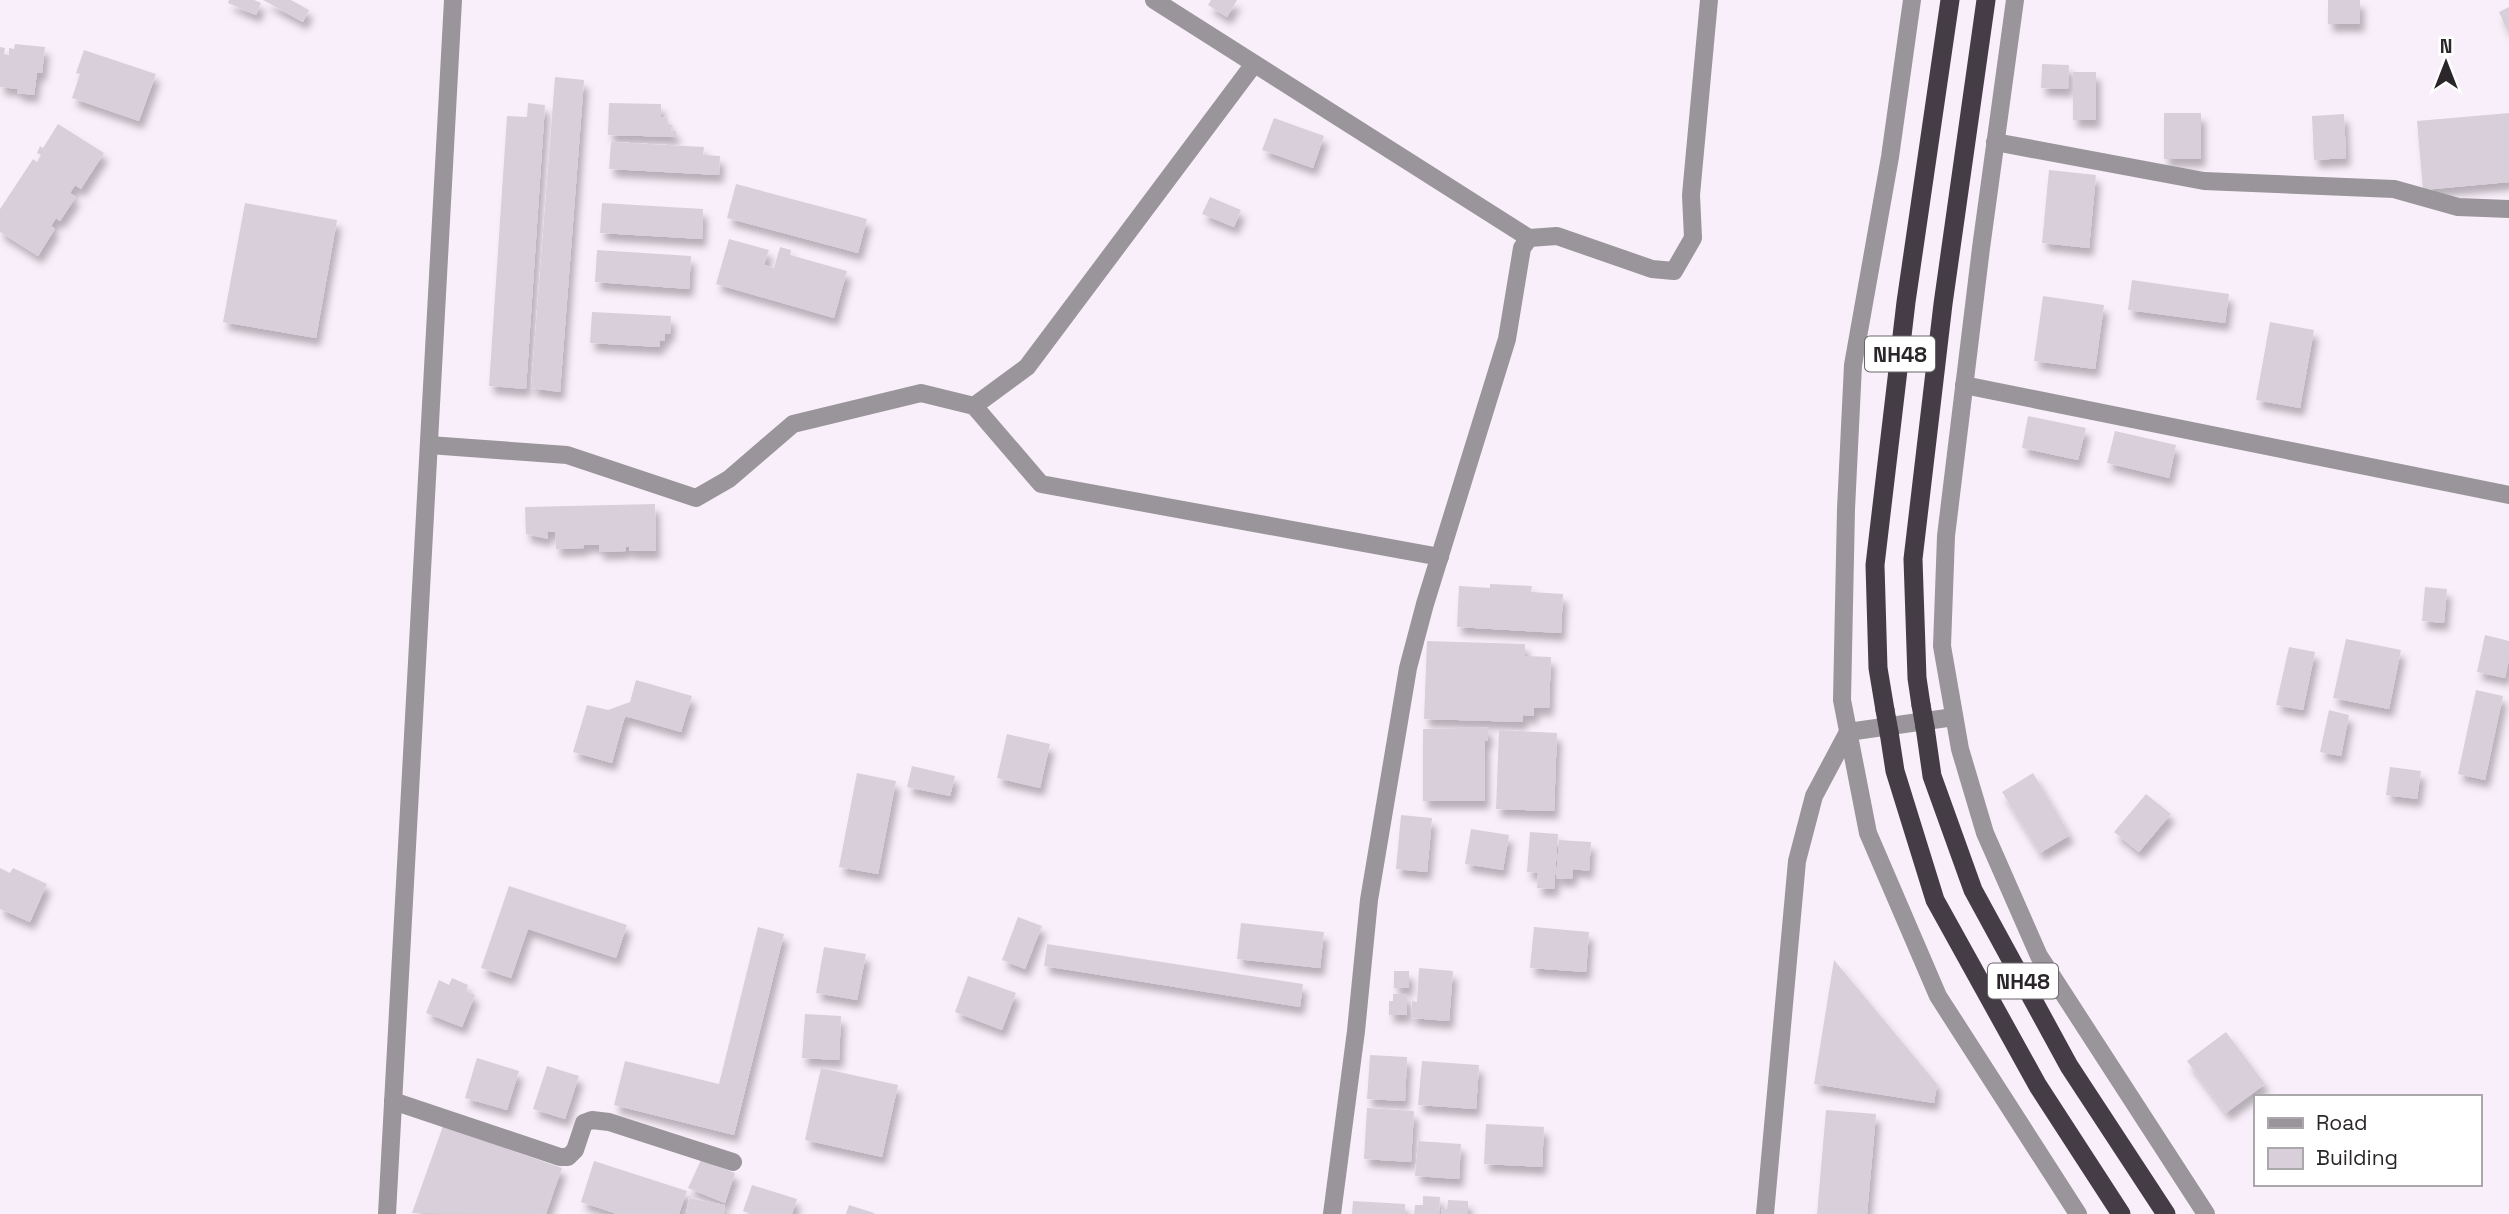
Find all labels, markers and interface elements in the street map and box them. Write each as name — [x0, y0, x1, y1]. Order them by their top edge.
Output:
north arrow — [2411, 28, 2481, 98]
text: N — [2440, 34, 2452, 59]
road number: NH48 — [1865, 336, 1935, 372]
road number: NH48 — [1988, 964, 2058, 998]
legend — [2254, 1095, 2481, 1186]
text: Road — [2316, 1109, 2368, 1136]
text: Building — [2316, 1144, 2398, 1171]

